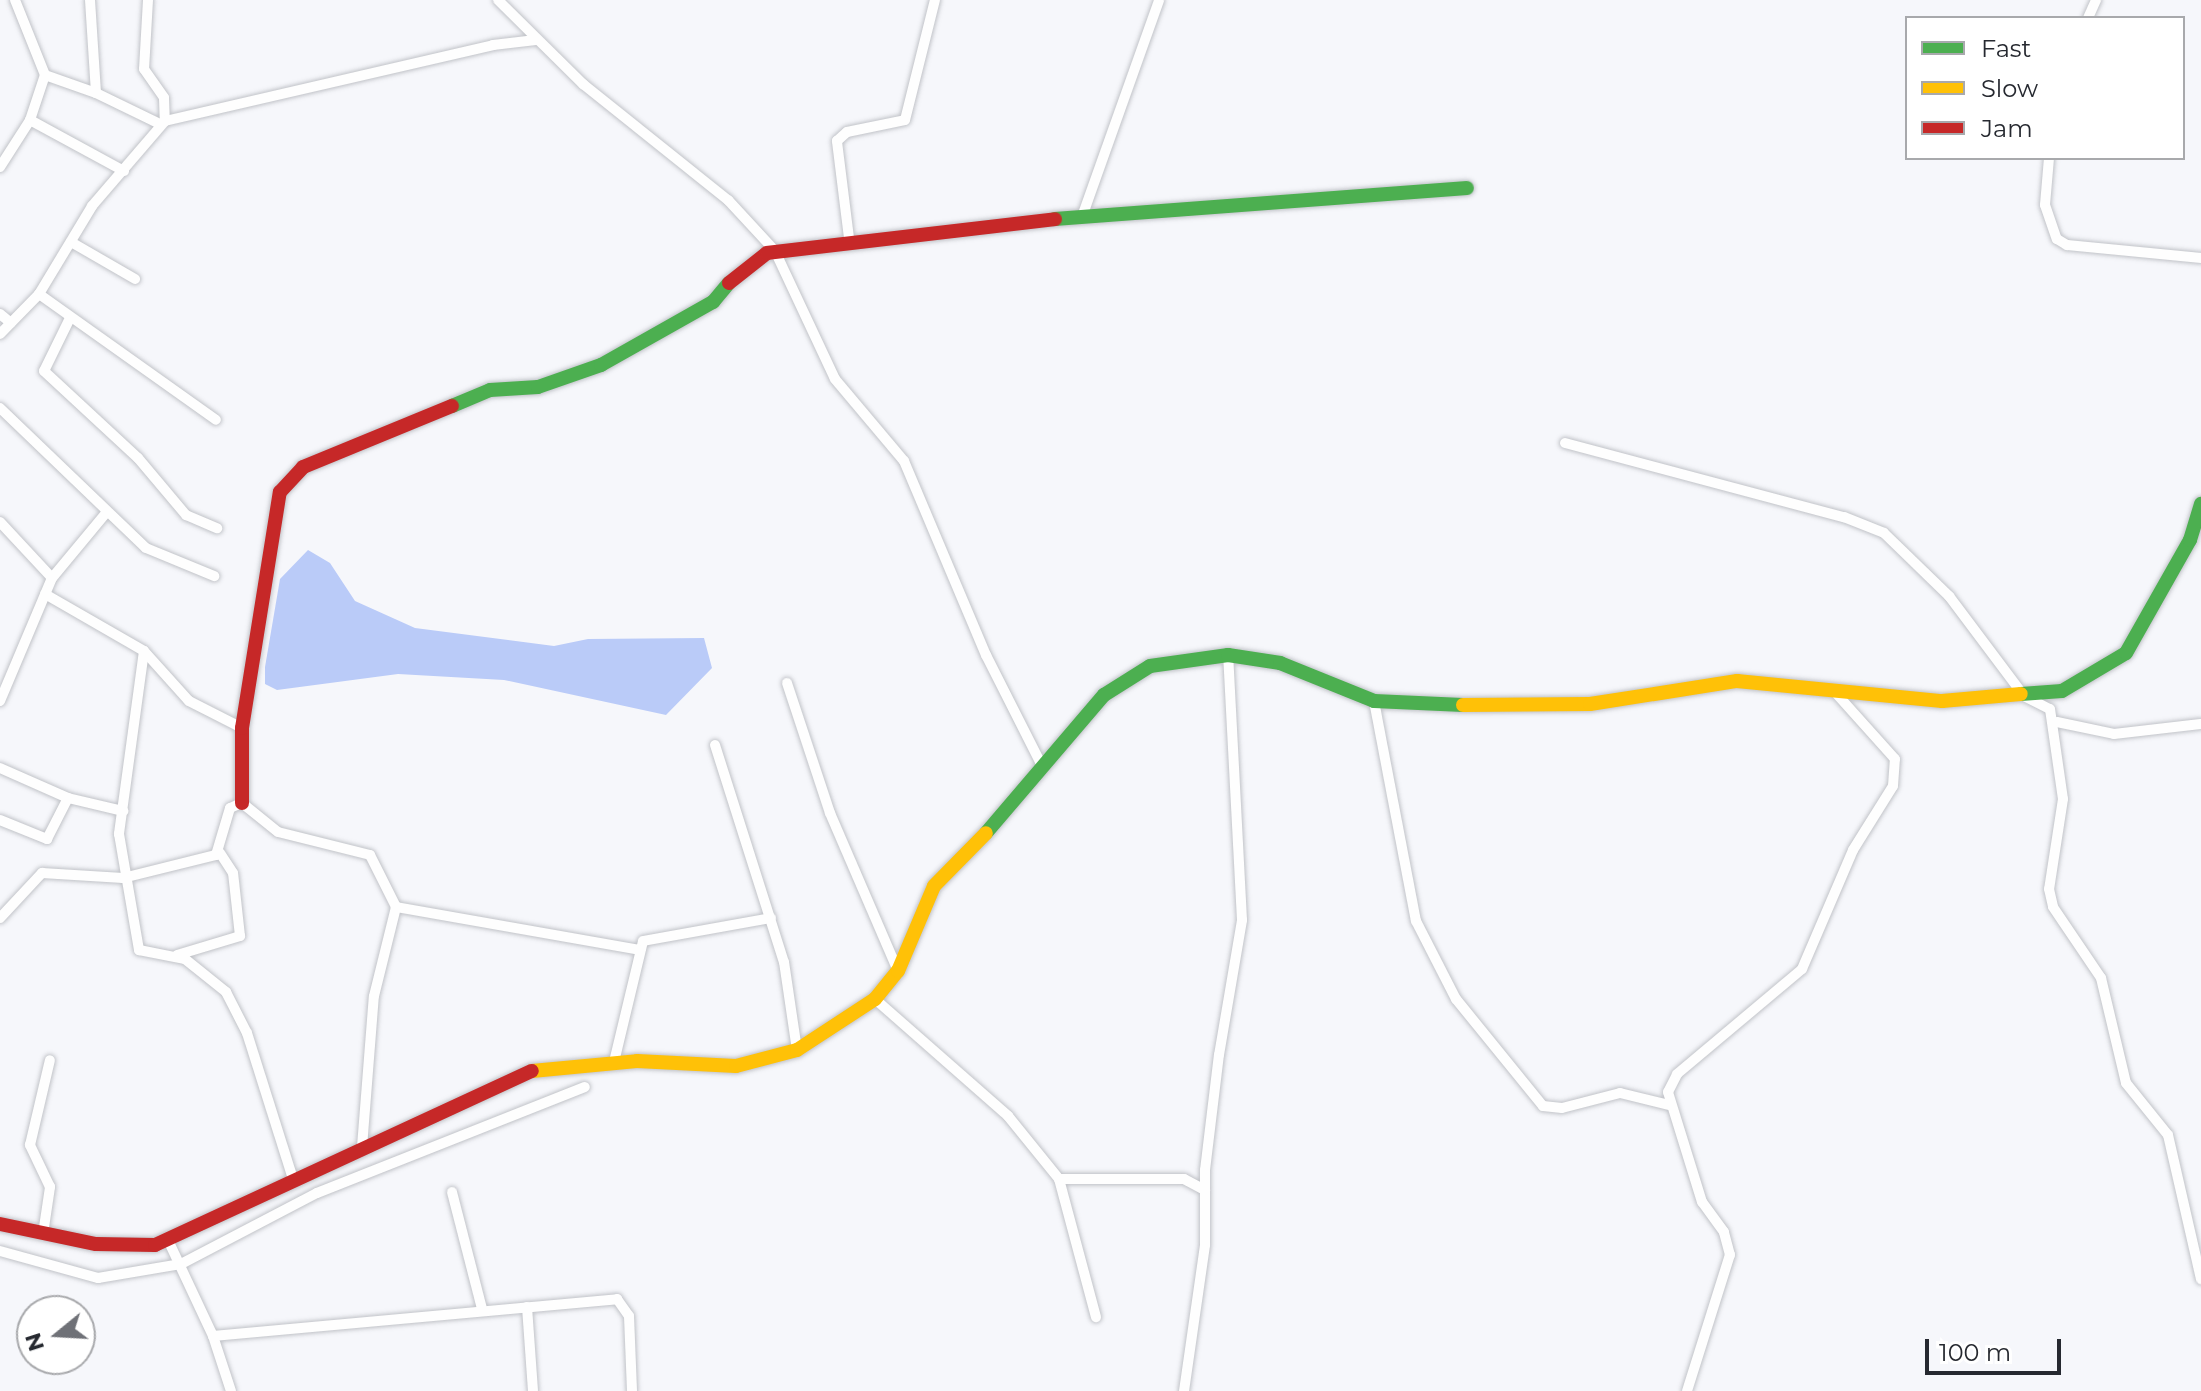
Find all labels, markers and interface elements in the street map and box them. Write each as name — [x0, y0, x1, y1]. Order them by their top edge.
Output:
legend — [1905, 16, 2185, 160]
text: Fast — [1981, 34, 2031, 63]
text: Slow — [1981, 74, 2038, 103]
text: Jam — [1981, 114, 2033, 143]
north arrow — [16, 1295, 96, 1375]
scale bar — [1929, 1323, 2065, 1373]
text: N — [19, 1329, 50, 1355]
text: 100 m — [1939, 1338, 2011, 1367]

